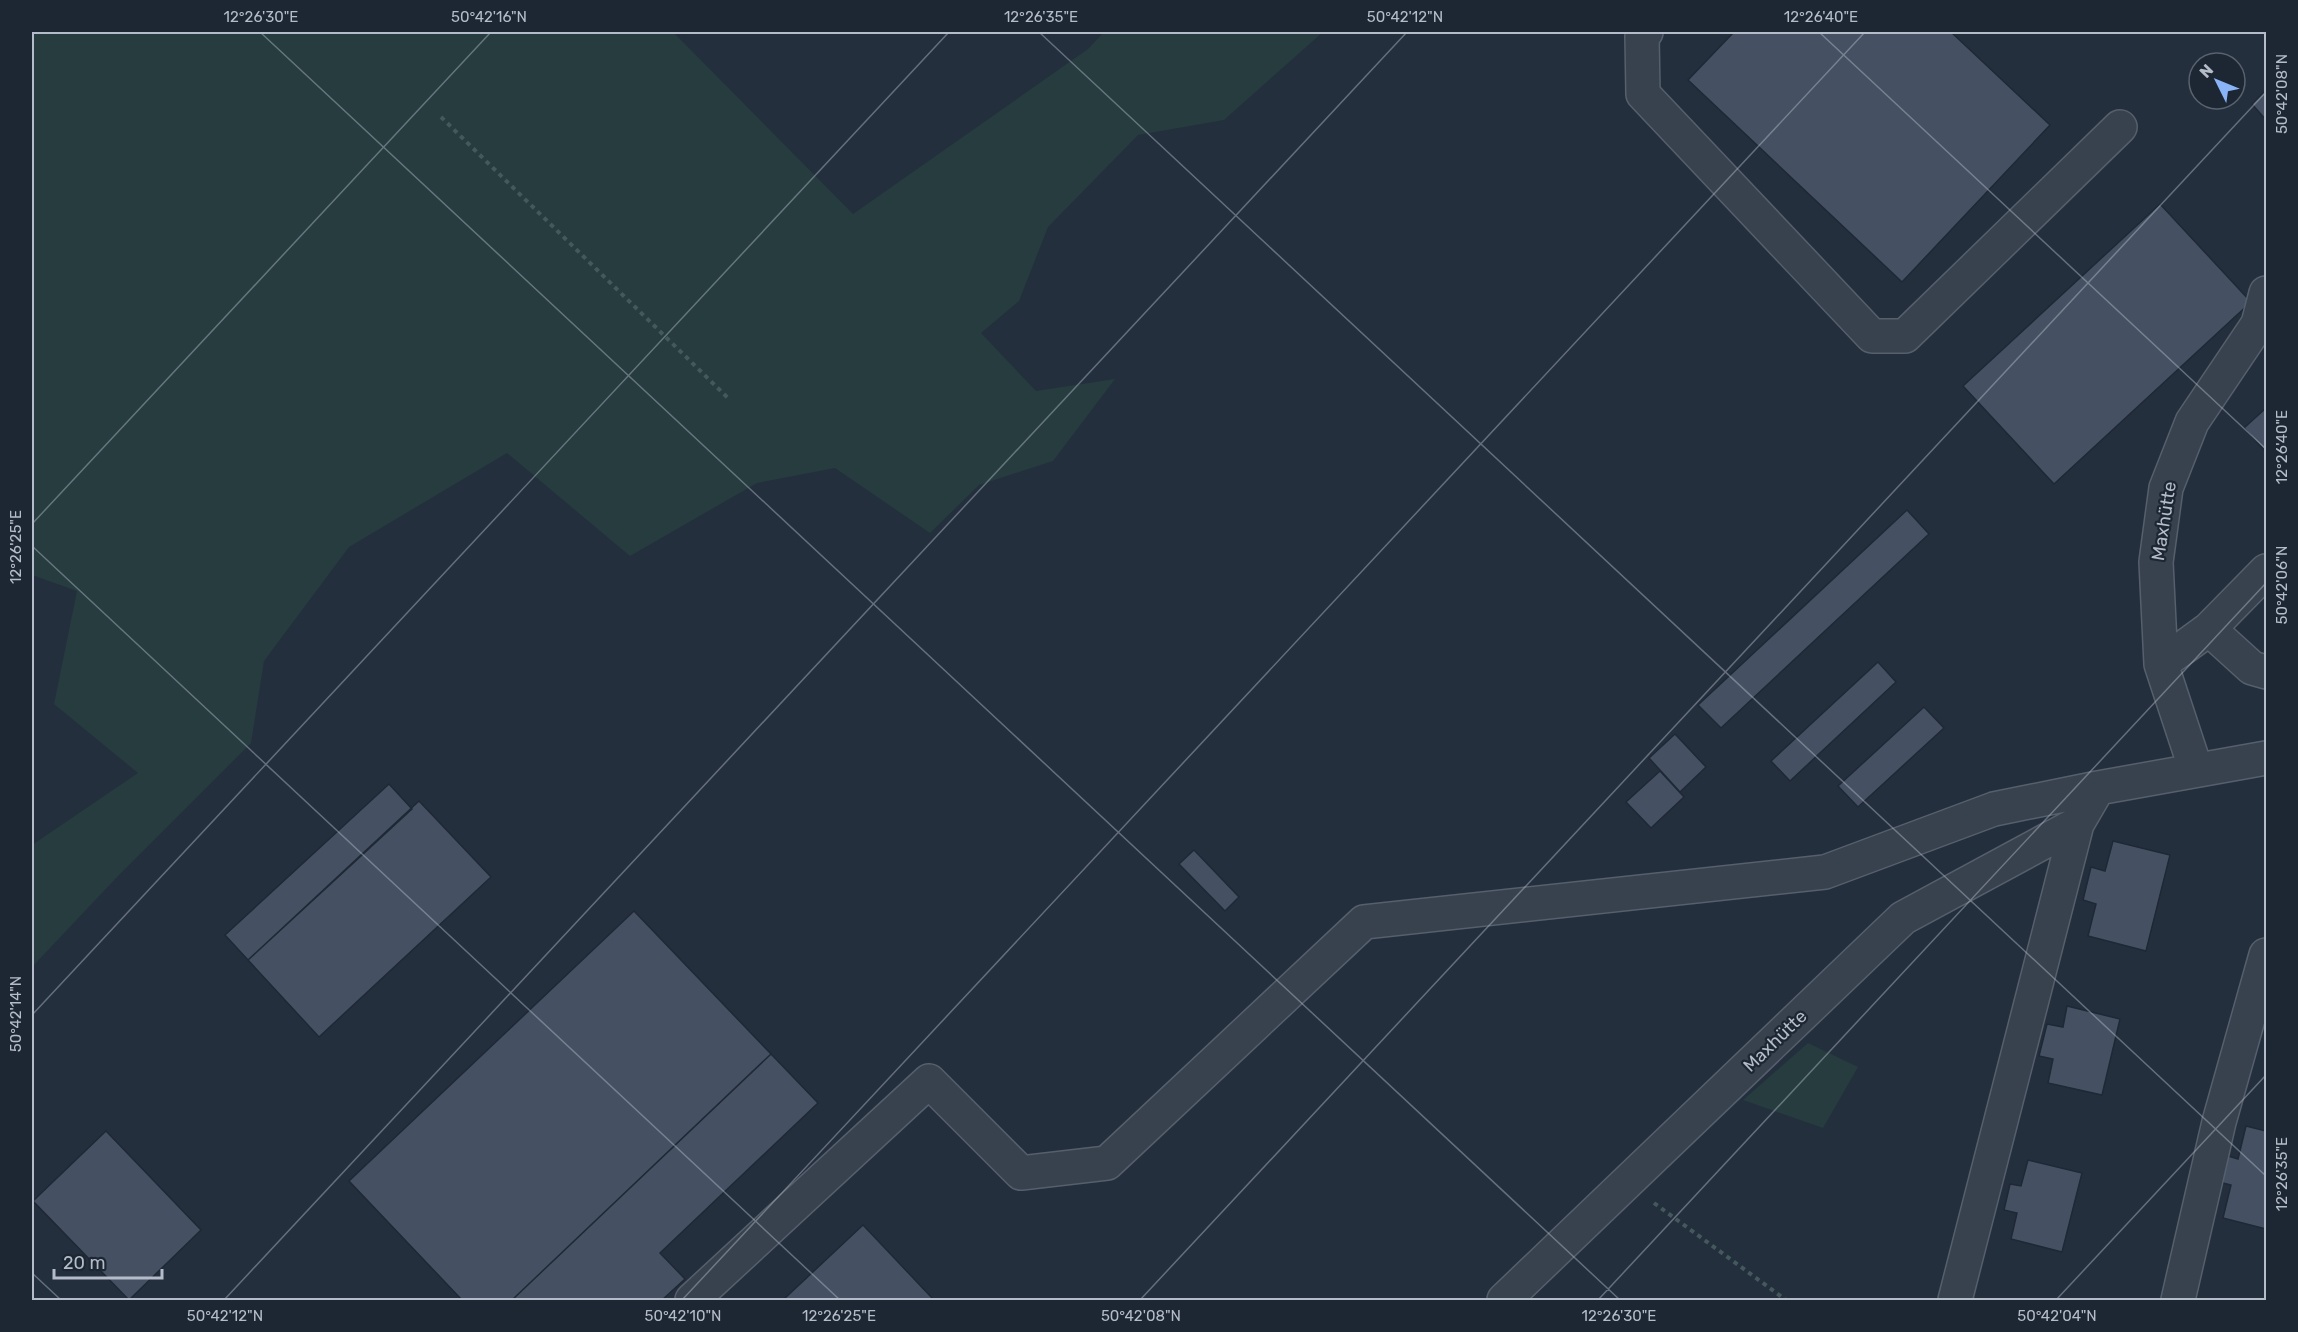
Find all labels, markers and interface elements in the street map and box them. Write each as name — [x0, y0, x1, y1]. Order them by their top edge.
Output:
text: 12°26'30"E — [224, 8, 298, 26]
text: 50°42'16"N — [451, 8, 527, 26]
text: 12°26'35"E — [1004, 8, 1078, 26]
text: 50°42'12"N — [1367, 8, 1443, 26]
text: 12°26'40"E — [1784, 8, 1858, 26]
north arrow — [2187, 51, 2247, 111]
text: 50°42'08"N — [2273, 54, 2291, 134]
text: N — [2196, 60, 2217, 82]
text: 12°26'40"E — [2273, 410, 2291, 484]
street label: Maxhütte — [2147, 480, 2181, 562]
text: 12°26'25"E — [7, 510, 25, 584]
text: 50°42'06"N — [2273, 545, 2291, 625]
text: 50°42'14"N — [7, 976, 25, 1052]
street label: Maxhütte — [1739, 1005, 1811, 1077]
text: 12°26'35"E — [2273, 1137, 2291, 1211]
scale bar — [54, 1242, 162, 1280]
text: 20 m — [63, 1252, 105, 1274]
text: 50°42'12"N — [187, 1307, 263, 1325]
text: 50°42'10"N — [645, 1307, 721, 1325]
text: 12°26'25"E — [802, 1307, 876, 1325]
text: 50°42'08"N — [1101, 1307, 1181, 1325]
text: 12°26'30"E — [1582, 1307, 1656, 1325]
text: 50°42'04"N — [2017, 1307, 2097, 1325]

